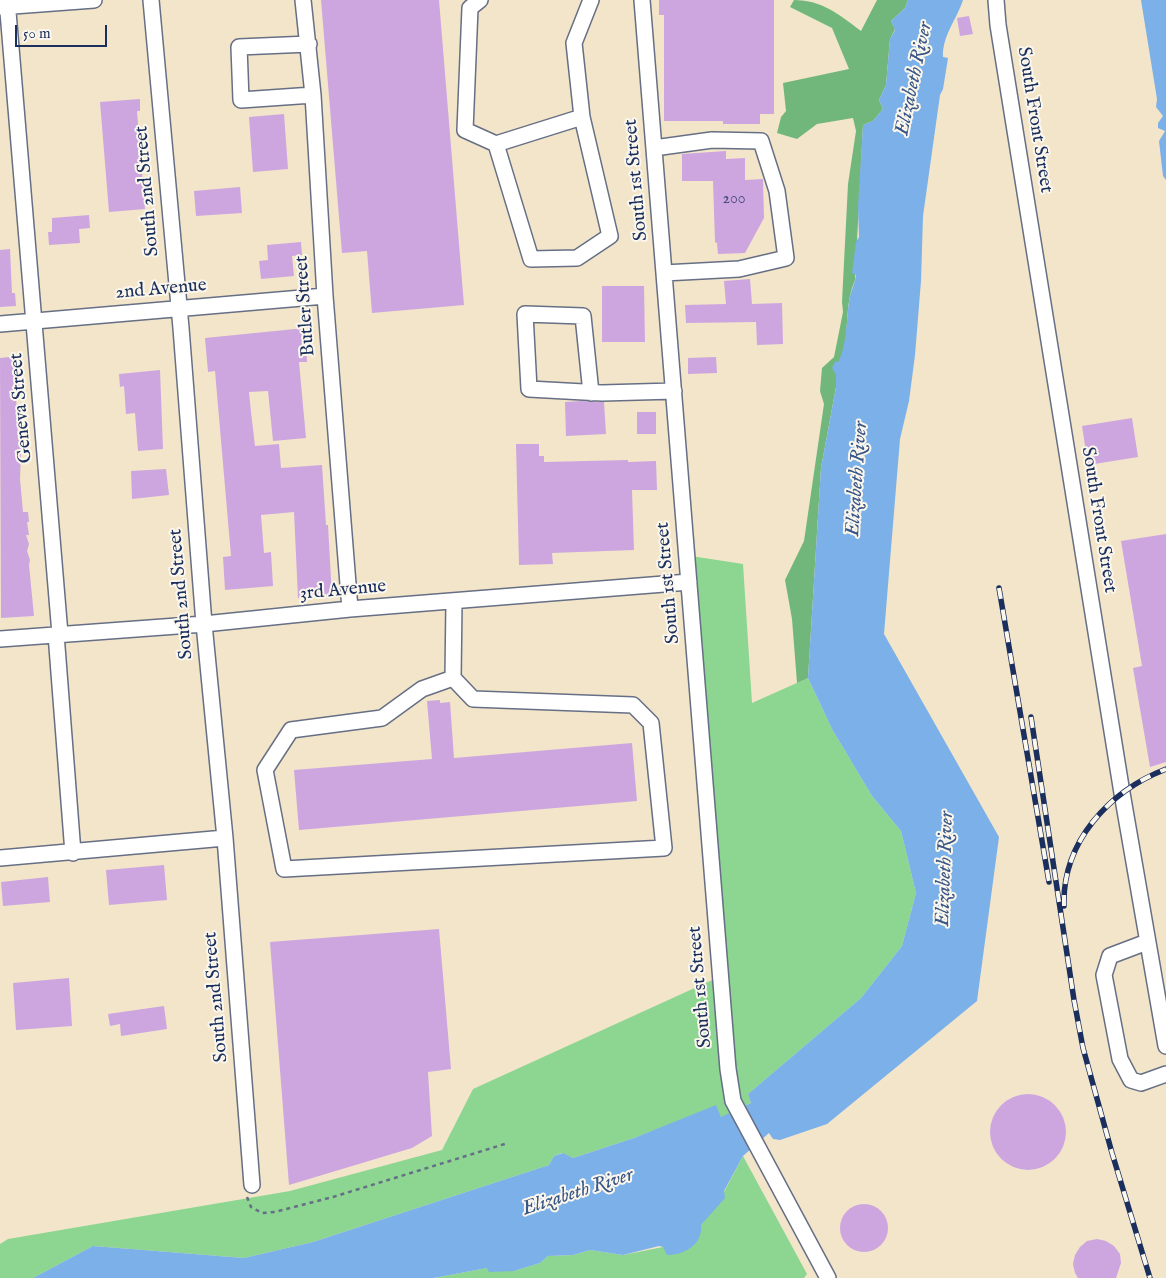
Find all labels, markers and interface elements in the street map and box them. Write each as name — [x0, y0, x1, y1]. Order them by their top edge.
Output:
scale bar — [18, 15, 110, 47]
water label: Elizabeth River — [891, 20, 939, 138]
text: 50 m — [23, 24, 51, 43]
street label: South Front Street — [1011, 45, 1057, 195]
street label: South 1st Street — [620, 118, 654, 242]
street label: South 2nd Street — [131, 125, 165, 257]
house number: 200 — [722, 190, 746, 210]
street label: Butler Street — [291, 255, 321, 357]
street label: 2nd Avenue — [114, 275, 208, 305]
street label: Geneva Street — [6, 352, 38, 464]
water label: Elizabeth River — [842, 421, 874, 537]
street label: South Front Street — [1075, 445, 1121, 595]
street label: South 1st Street — [652, 521, 686, 645]
street label: South 2nd Street — [165, 528, 199, 660]
street label: 3rd Avenue — [299, 576, 387, 606]
water label: Elizabeth River — [932, 811, 960, 927]
street label: South 1st Street — [684, 925, 718, 1049]
street label: South 2nd Street — [200, 931, 234, 1063]
water label: Elizabeth River — [519, 1164, 637, 1222]

